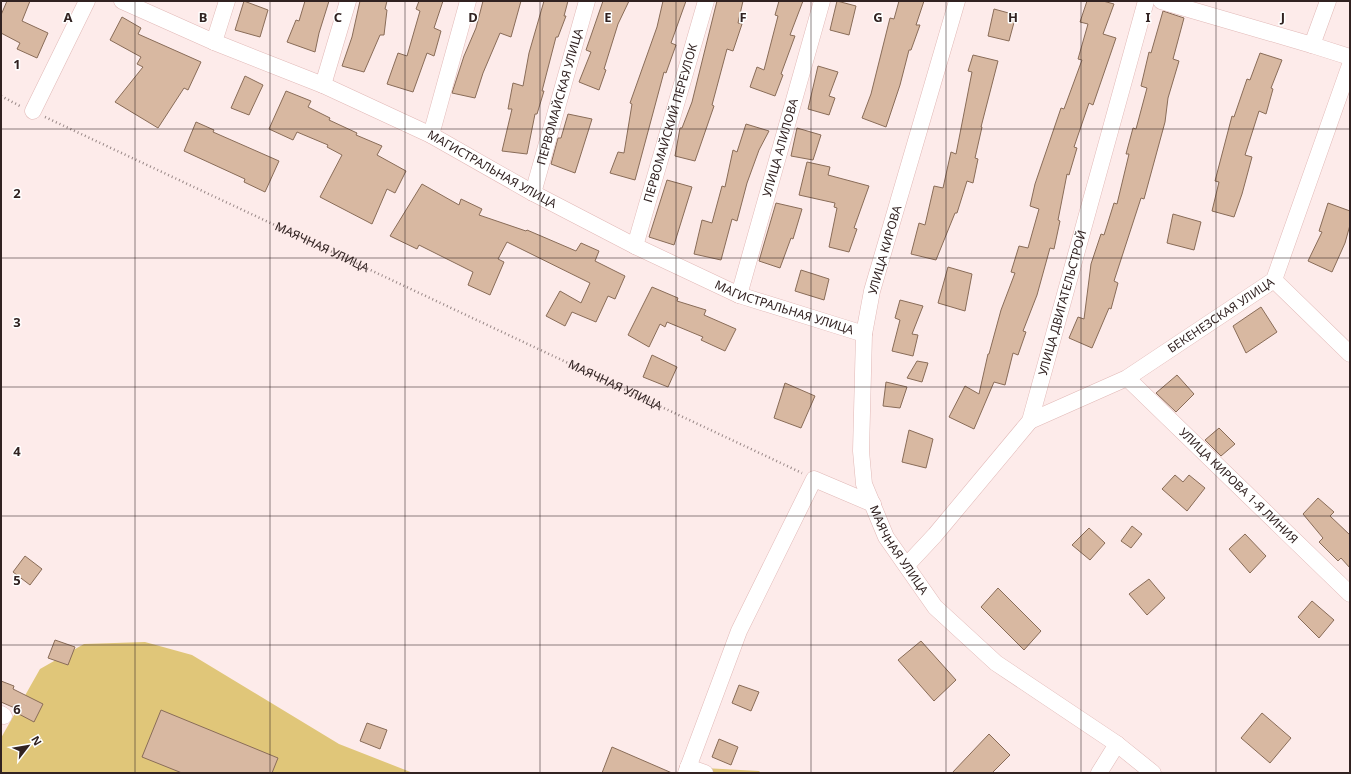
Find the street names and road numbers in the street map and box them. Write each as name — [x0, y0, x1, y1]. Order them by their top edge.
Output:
street label: ПЕРВОМАЙСКАЯ УЛИЦА — [532, 26, 587, 167]
street label: ПЕРВОМАЙСКИЙ ПЕРЕУЛОК — [639, 41, 701, 204]
street label: УЛИЦА АЛИЛОВА — [758, 96, 802, 199]
street label: МАГИСТРАЛЬНАЯ УЛИЦА — [425, 126, 560, 212]
street label: УЛИЦА КИРОВА — [864, 203, 905, 296]
street label: МАЯЧНАЯ УЛИЦА — [272, 217, 372, 276]
street label: УЛИЦА ДВИГАТЕЛЬСТРОЙ — [1034, 228, 1090, 377]
street label: БЕКЕНЕЗСКАЯ УЛИЦА — [1164, 273, 1278, 357]
street label: МАГИСТРАЛЬНАЯ УЛИЦА — [712, 276, 856, 338]
street label: МАЯЧНАЯ УЛИЦА — [566, 355, 665, 414]
street label: УЛИЦА КИРОВА 1-Я ЛИНИЯ — [1175, 424, 1302, 547]
street label: МАЯЧНАЯ УЛИЦА — [866, 503, 933, 598]

